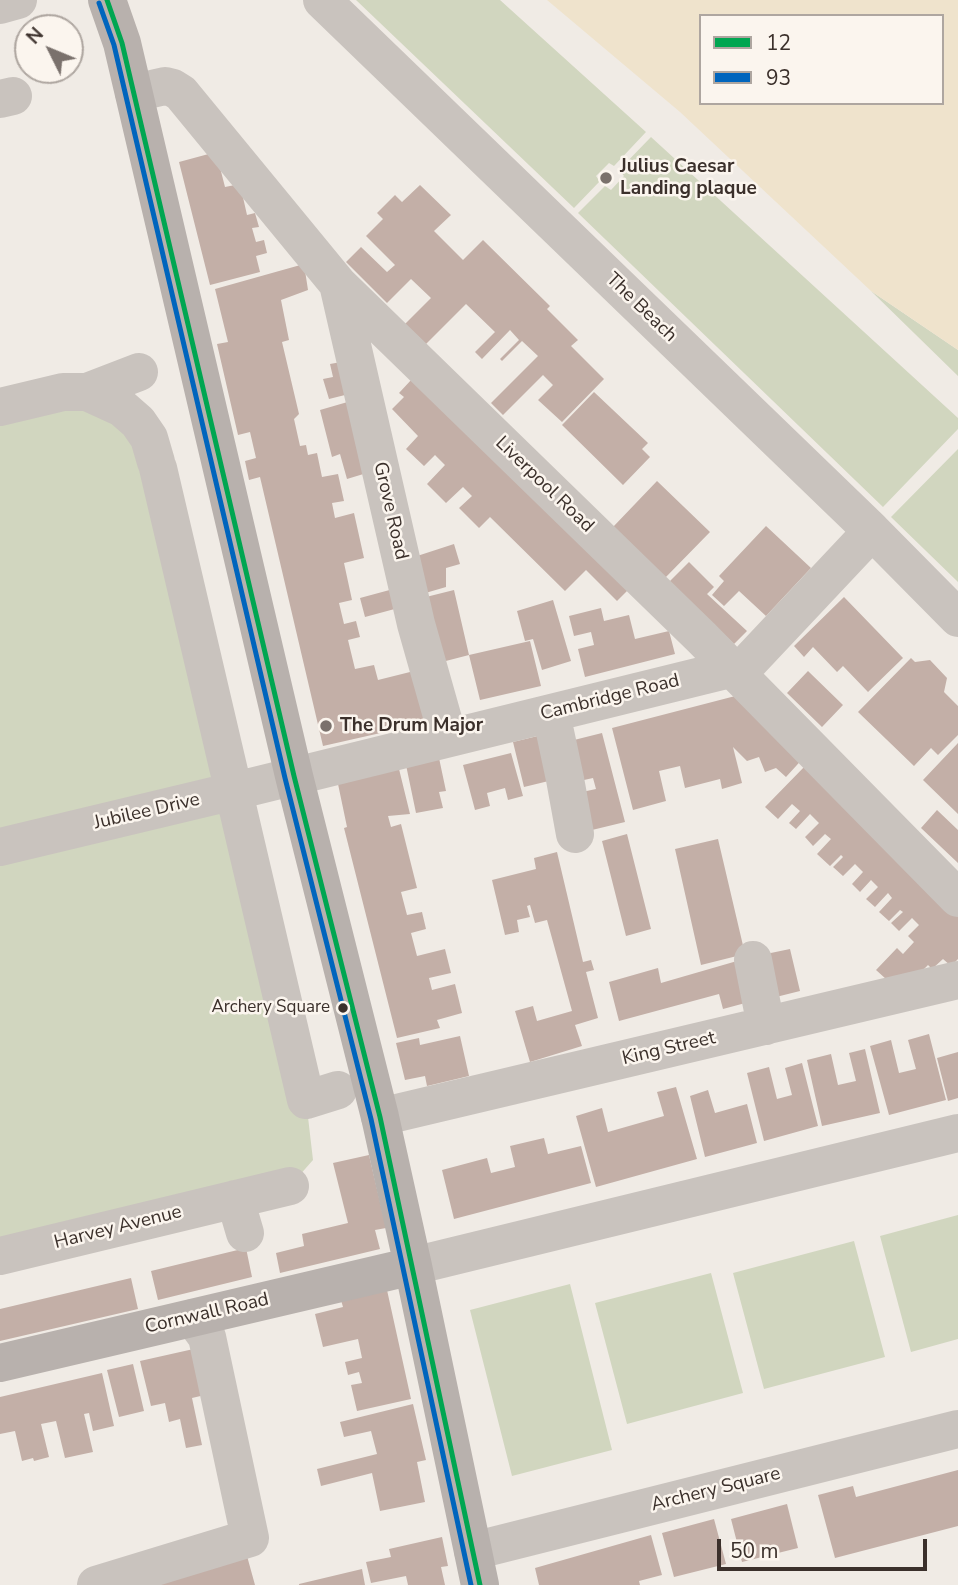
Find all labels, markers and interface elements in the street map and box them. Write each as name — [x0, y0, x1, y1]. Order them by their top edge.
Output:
north arrow — [14, 14, 84, 84]
legend — [699, 14, 944, 105]
text: N — [21, 22, 49, 50]
text: 12 — [766, 29, 791, 57]
text: 93 — [766, 64, 791, 92]
place label: Julius Caesar Landing plaque — [620, 156, 757, 200]
marker: Julius Caesar Landing plaque — [598, 170, 614, 186]
street label: The Beach — [601, 269, 681, 347]
street label: Liverpool Road — [490, 432, 598, 538]
street label: Grove Road — [368, 460, 412, 562]
street label: Cambridge Road — [538, 670, 682, 726]
place label: The Drum Major — [340, 715, 483, 737]
marker: The Drum Major — [318, 718, 334, 734]
street label: Jubilee Drive — [92, 789, 202, 835]
place label: Archery Square — [211, 998, 330, 1018]
marker: Archery Square — [336, 1001, 350, 1015]
street label: King Street — [620, 1027, 718, 1071]
street label: Harvey Avenue — [52, 1201, 184, 1255]
street label: Cornwall Road — [143, 1289, 271, 1339]
street label: Archery Square — [649, 1463, 783, 1517]
scale bar — [720, 1526, 930, 1570]
text: 50 m — [730, 1537, 779, 1565]

